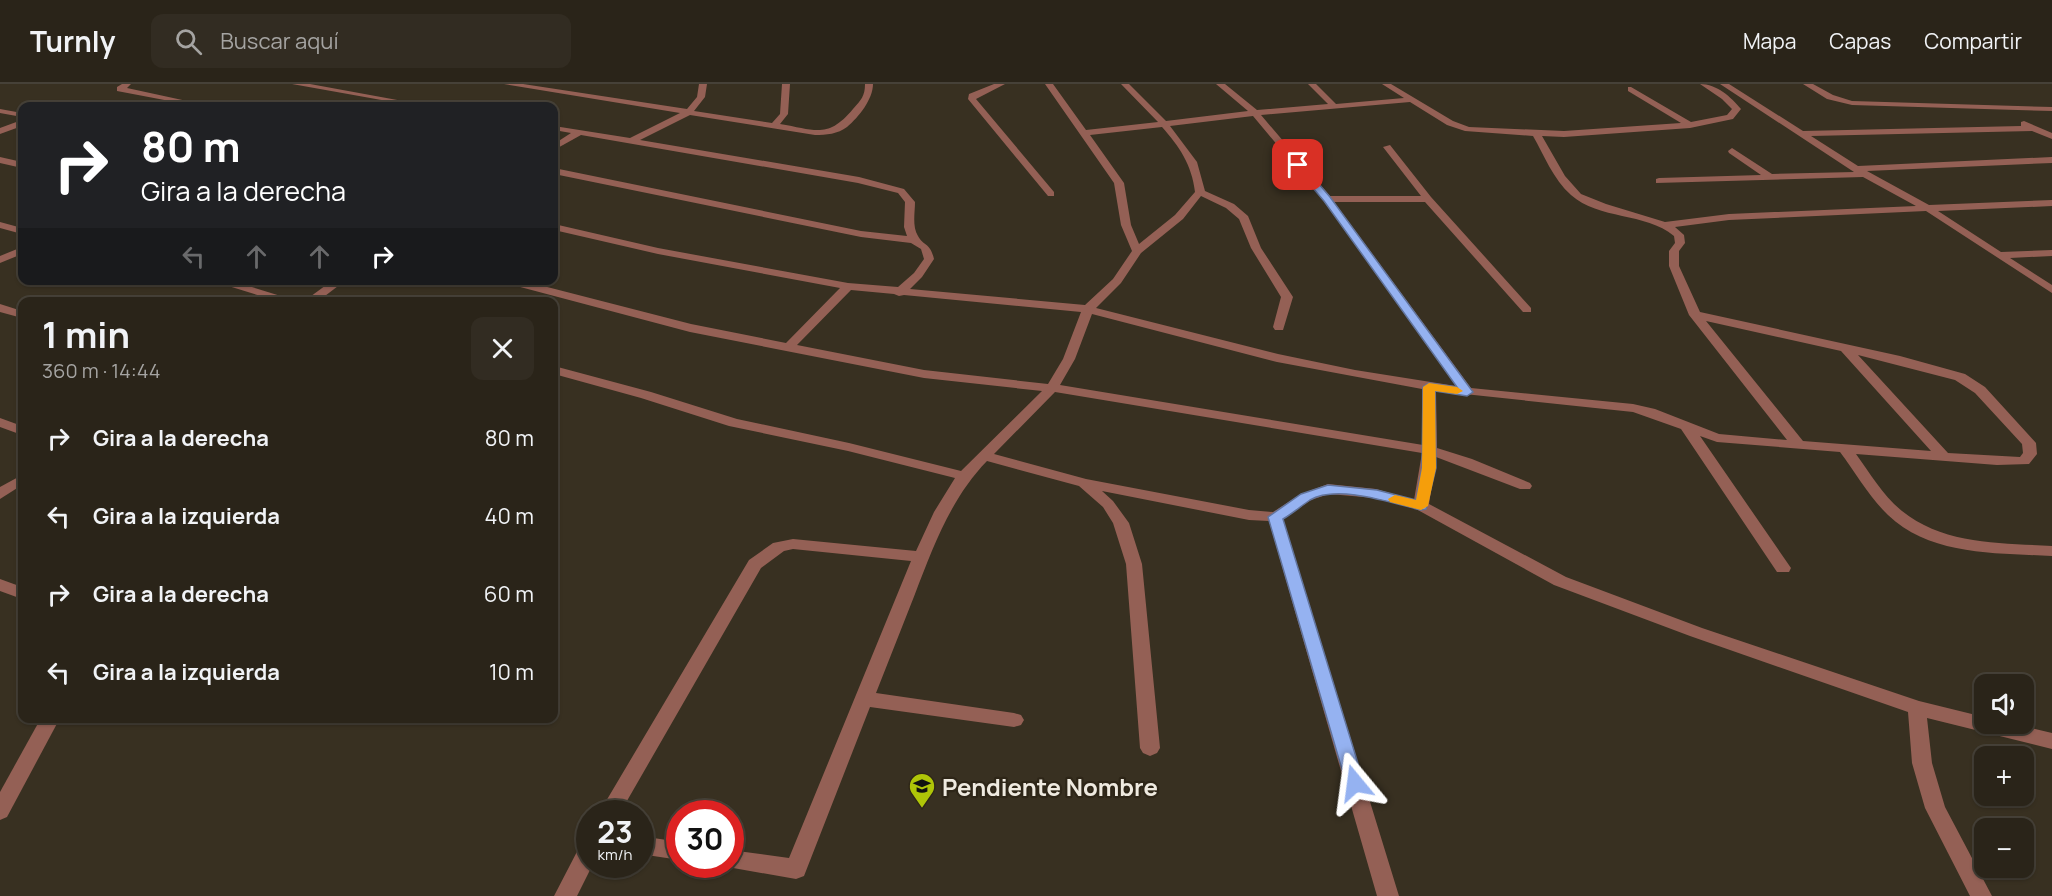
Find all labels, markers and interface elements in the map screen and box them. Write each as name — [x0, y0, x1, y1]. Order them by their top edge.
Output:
search box — [151, 14, 571, 68]
text: Turnly — [30, 22, 115, 60]
icon: search — [172, 25, 205, 58]
text: Buscar aquí — [220, 26, 339, 56]
text: Mapa — [1743, 27, 1796, 55]
text: Capas — [1829, 27, 1891, 55]
text: Compartir — [1924, 27, 2022, 55]
text: 80 m — [141, 117, 241, 175]
icon: right — [42, 126, 120, 204]
pin — [1272, 139, 1323, 190]
icon: arrive — [1281, 148, 1314, 181]
text: Gira a la derecha — [141, 172, 346, 209]
icon: left — [177, 240, 210, 273]
icon: ahead — [240, 240, 273, 273]
icon: ahead — [303, 240, 336, 273]
icon: right — [366, 240, 399, 273]
text: 1 min — [42, 310, 130, 359]
button: close — [471, 317, 534, 380]
text: 360 m · 14:44 — [42, 357, 161, 384]
icon: right — [42, 422, 75, 455]
text: Gira a la derecha — [93, 423, 269, 453]
text: 80 m — [485, 423, 534, 453]
icon: left — [42, 500, 75, 533]
text: Gira a la izquierda — [93, 501, 280, 531]
text: 40 m — [485, 501, 534, 531]
icon: right — [42, 578, 75, 611]
text: Gira a la derecha — [93, 579, 269, 609]
text: 60 m — [484, 579, 534, 609]
icon: left — [42, 656, 75, 689]
text: Gira a la izquierda — [93, 657, 280, 687]
text: 10 m — [489, 657, 534, 687]
map controls — [1974, 674, 2034, 878]
button: sound — [1974, 674, 2034, 734]
button: + — [1974, 746, 2034, 806]
position arrow — [1323, 751, 1387, 815]
place label: Pendiente Nombre — [942, 770, 1158, 803]
school or university icon: Pendiente Nombre — [907, 771, 937, 809]
speed limit sign: 30 — [666, 800, 744, 878]
text: 23 — [597, 811, 633, 852]
button: − — [1974, 818, 2034, 878]
text: km/h — [598, 844, 632, 865]

